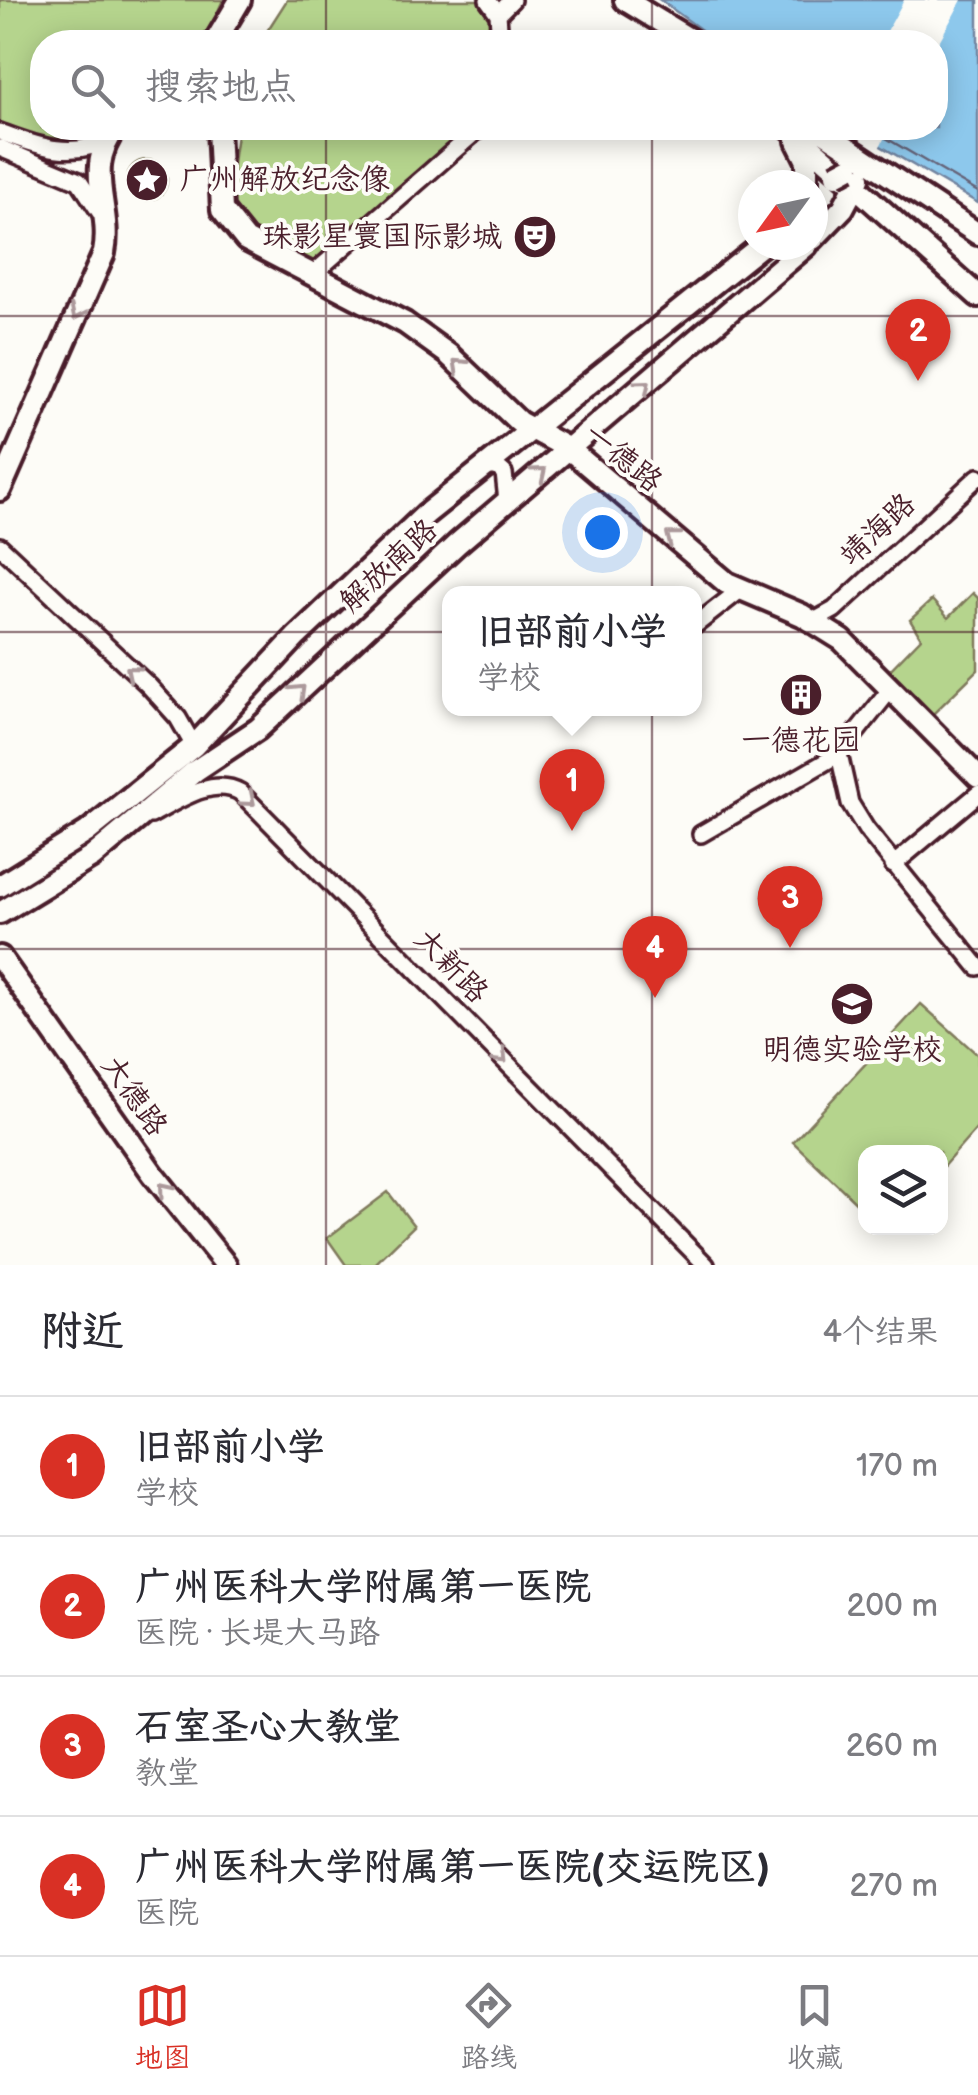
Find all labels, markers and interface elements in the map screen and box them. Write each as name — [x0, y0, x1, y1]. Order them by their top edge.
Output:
search box — [30, 30, 948, 140]
icon: search — [65, 58, 120, 113]
text: 搜索地点 — [145, 65, 297, 110]
place icon: 广州解放纪念像 — [124, 157, 170, 203]
place label: 广州解放纪念像 — [180, 162, 390, 198]
north arrow — [738, 170, 828, 260]
theatre icon: 珠影星寰国际影城 — [512, 214, 558, 260]
place label: 珠影星寰国际影城 — [262, 219, 502, 255]
pin: 2 — [886, 298, 950, 381]
one-way arrow — [70, 303, 90, 321]
one-way arrow — [452, 359, 470, 377]
one-way arrow — [632, 380, 650, 398]
street label: 一德路 — [577, 416, 669, 500]
one-way arrow — [529, 467, 547, 485]
street label: 靖海路 — [833, 486, 923, 574]
your location — [577, 507, 628, 558]
street label: 解放南路 — [333, 512, 445, 620]
one-way arrow — [665, 531, 683, 549]
popup — [442, 586, 702, 716]
text: 旧部前小学 — [477, 610, 667, 655]
text: 学校 — [477, 659, 541, 698]
one-way arrow — [126, 666, 144, 684]
building icon: 一德花园 — [778, 672, 824, 718]
one-way arrow — [288, 685, 306, 703]
place label: 一德花园 — [741, 723, 861, 759]
pin: 1 — [540, 748, 604, 831]
one-way arrow — [237, 789, 256, 807]
pin: 3 — [758, 866, 822, 948]
pin: 4 — [622, 916, 688, 998]
street label: 大新路 — [407, 921, 495, 1011]
school or university icon: 明德实验学校 — [829, 981, 875, 1027]
place label: 明德实验学校 — [762, 1032, 942, 1068]
one-way arrow — [490, 1045, 508, 1063]
street label: 大德路 — [93, 1049, 175, 1143]
map controls — [858, 1145, 948, 1235]
button: layers — [858, 1145, 948, 1235]
one-way arrow — [159, 1182, 177, 1201]
text: 附近 — [40, 1307, 124, 1358]
text: 4个结果 — [822, 1313, 938, 1352]
text: 旧部前小学 — [135, 1425, 325, 1470]
text: 1 — [66, 1447, 79, 1486]
text: 170 m — [856, 1447, 938, 1486]
text: 学校 — [135, 1474, 199, 1513]
text: 广州医科大学附属第一医院 — [135, 1565, 591, 1610]
text: 2 — [63, 1587, 82, 1626]
text: 200 m — [846, 1587, 938, 1626]
text: 医院 · 长堤大马路 — [135, 1614, 380, 1653]
text: 石室圣心大教堂 — [135, 1705, 401, 1750]
text: 3 — [63, 1727, 82, 1766]
text: 260 m — [846, 1727, 938, 1766]
text: 教堂 — [135, 1754, 199, 1793]
text: 广州医科大学附属第一医院(交运院区) — [135, 1845, 770, 1890]
text: 4 — [63, 1867, 82, 1906]
text: 270 m — [849, 1867, 938, 1906]
text: 医院 — [135, 1894, 199, 1933]
tab: 地图 — [135, 1978, 191, 2075]
tab: 路线 — [461, 1978, 517, 2075]
tab: 收藏 — [787, 1978, 843, 2075]

